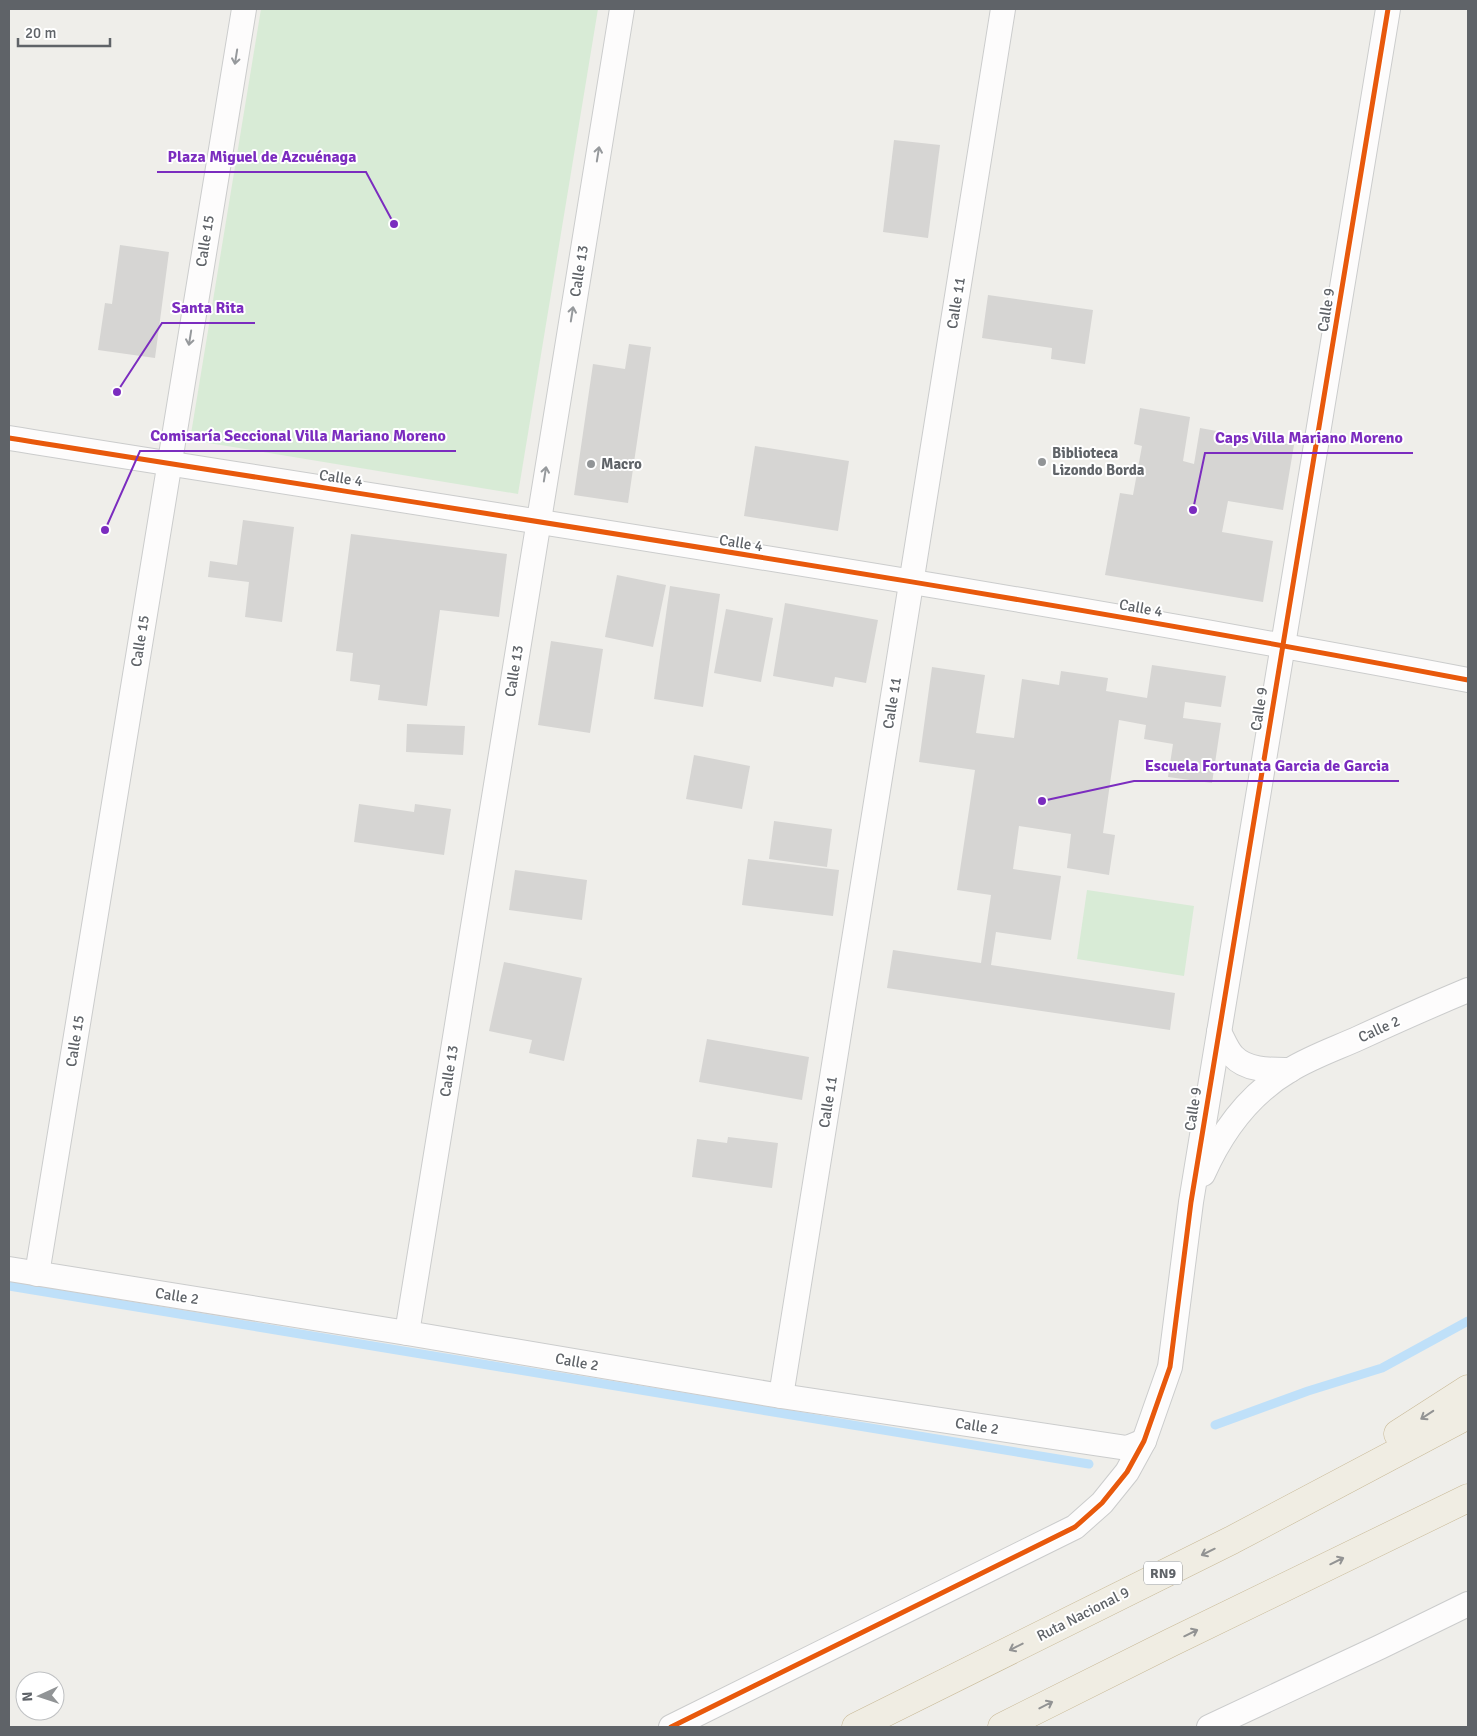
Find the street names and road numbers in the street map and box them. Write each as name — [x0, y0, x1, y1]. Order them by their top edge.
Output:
street label: Calle 15 — [192, 214, 218, 268]
street label: Calle 13 — [566, 244, 592, 298]
street label: Calle 11 — [943, 276, 969, 330]
street label: Calle 9 — [1314, 287, 1338, 333]
street label: Calle 4 — [318, 466, 364, 490]
street label: Calle 4 — [718, 531, 764, 555]
street label: Calle 4 — [1118, 595, 1164, 621]
street label: Calle 15 — [127, 614, 153, 668]
street label: Calle 13 — [501, 644, 527, 698]
street label: Calle 11 — [879, 676, 905, 730]
street label: Calle 9 — [1247, 686, 1271, 732]
street label: Calle 2 — [1355, 1012, 1403, 1046]
street label: Calle 15 — [62, 1014, 88, 1068]
street label: Calle 13 — [436, 1044, 462, 1098]
street label: Calle 11 — [815, 1075, 841, 1129]
street label: Calle 9 — [1181, 1086, 1205, 1132]
street label: Calle 2 — [154, 1284, 200, 1308]
street label: Calle 2 — [554, 1349, 600, 1375]
street label: Calle 2 — [954, 1414, 1000, 1438]
road number: RN9 — [1144, 1562, 1182, 1585]
street label: Ruta Nacional 9 — [1034, 1583, 1132, 1645]

